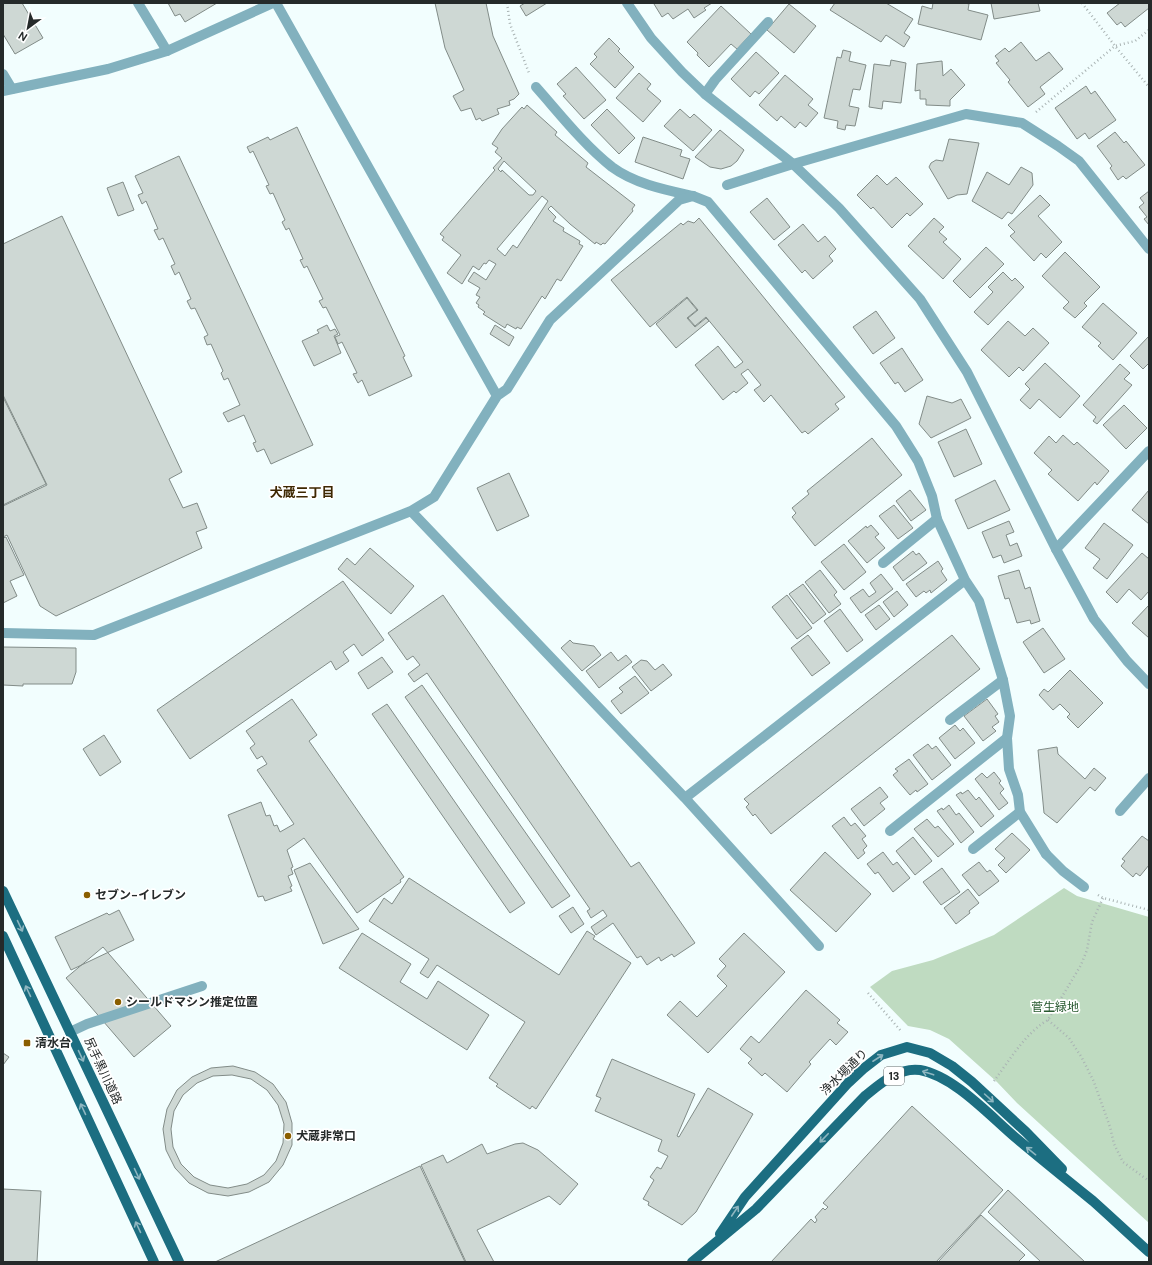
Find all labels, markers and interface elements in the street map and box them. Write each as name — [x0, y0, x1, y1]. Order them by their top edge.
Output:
north arrow — [8, 8, 48, 48]
text: N — [16, 28, 30, 45]
district label: 犬蔵三丁目 — [269, 484, 335, 501]
place label: セブン-イレブン — [95, 887, 186, 903]
marker: セブン-イレブン — [82, 890, 92, 900]
one-way arrow — [17, 920, 24, 932]
one-way arrow — [24, 985, 31, 997]
place label: シールドマシン推定位置 — [126, 994, 258, 1010]
marker: シールドマシン推定位置 — [113, 997, 123, 1007]
park label: 菅生緑地 — [1031, 999, 1079, 1015]
place label: 清水台 — [35, 1035, 71, 1051]
street label: 尻手黒川道路 — [81, 1035, 125, 1107]
marker: 清水台 — [22, 1038, 32, 1048]
street label: 浄水場通り — [817, 1045, 871, 1099]
one-way arrow — [78, 1050, 85, 1062]
one-way arrow — [872, 1054, 884, 1062]
road number: 13 — [884, 1067, 904, 1085]
one-way arrow — [922, 1069, 935, 1076]
one-way arrow — [984, 1093, 994, 1102]
one-way arrow — [79, 1103, 86, 1115]
place label: 犬蔵非常口 — [296, 1128, 356, 1144]
marker: 犬蔵非常口 — [283, 1131, 293, 1141]
one-way arrow — [820, 1133, 829, 1143]
one-way arrow — [1026, 1146, 1037, 1155]
one-way arrow — [134, 1167, 141, 1179]
one-way arrow — [731, 1206, 739, 1217]
one-way arrow — [134, 1221, 141, 1233]

